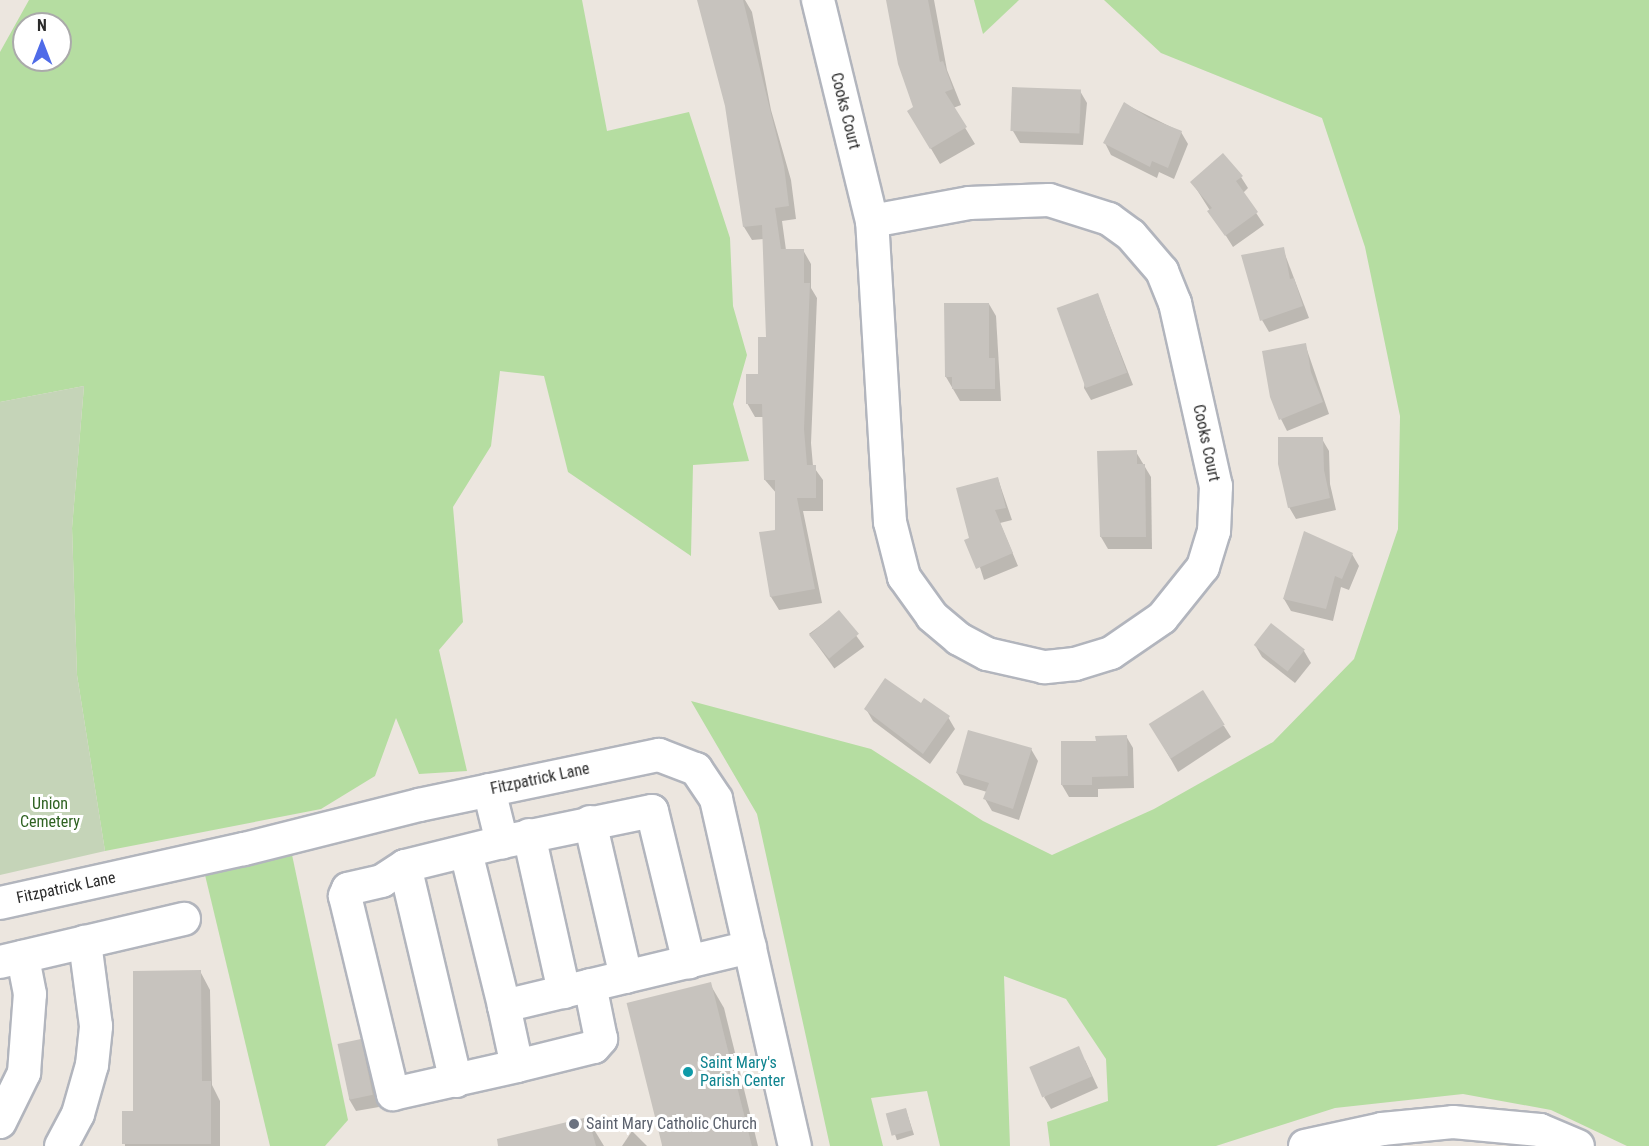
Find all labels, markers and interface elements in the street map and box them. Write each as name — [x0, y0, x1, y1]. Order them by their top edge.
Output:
north arrow — [12, 12, 72, 72]
text: N — [37, 16, 47, 35]
street label: Cooks Court — [826, 71, 864, 151]
street label: Cooks Court — [1188, 403, 1224, 483]
street label: Fitzpatrick Lane — [489, 759, 591, 799]
park label: Union Cemetery — [20, 794, 80, 832]
street label: Fitzpatrick Lane — [15, 868, 117, 908]
place label: Saint Mary's Parish Center — [700, 1053, 785, 1091]
marker: Saint Mary's Parish Center — [681, 1065, 695, 1079]
place label: Saint Mary Catholic Church — [586, 1114, 757, 1134]
marker: Saint Mary Catholic Church — [567, 1117, 581, 1131]

